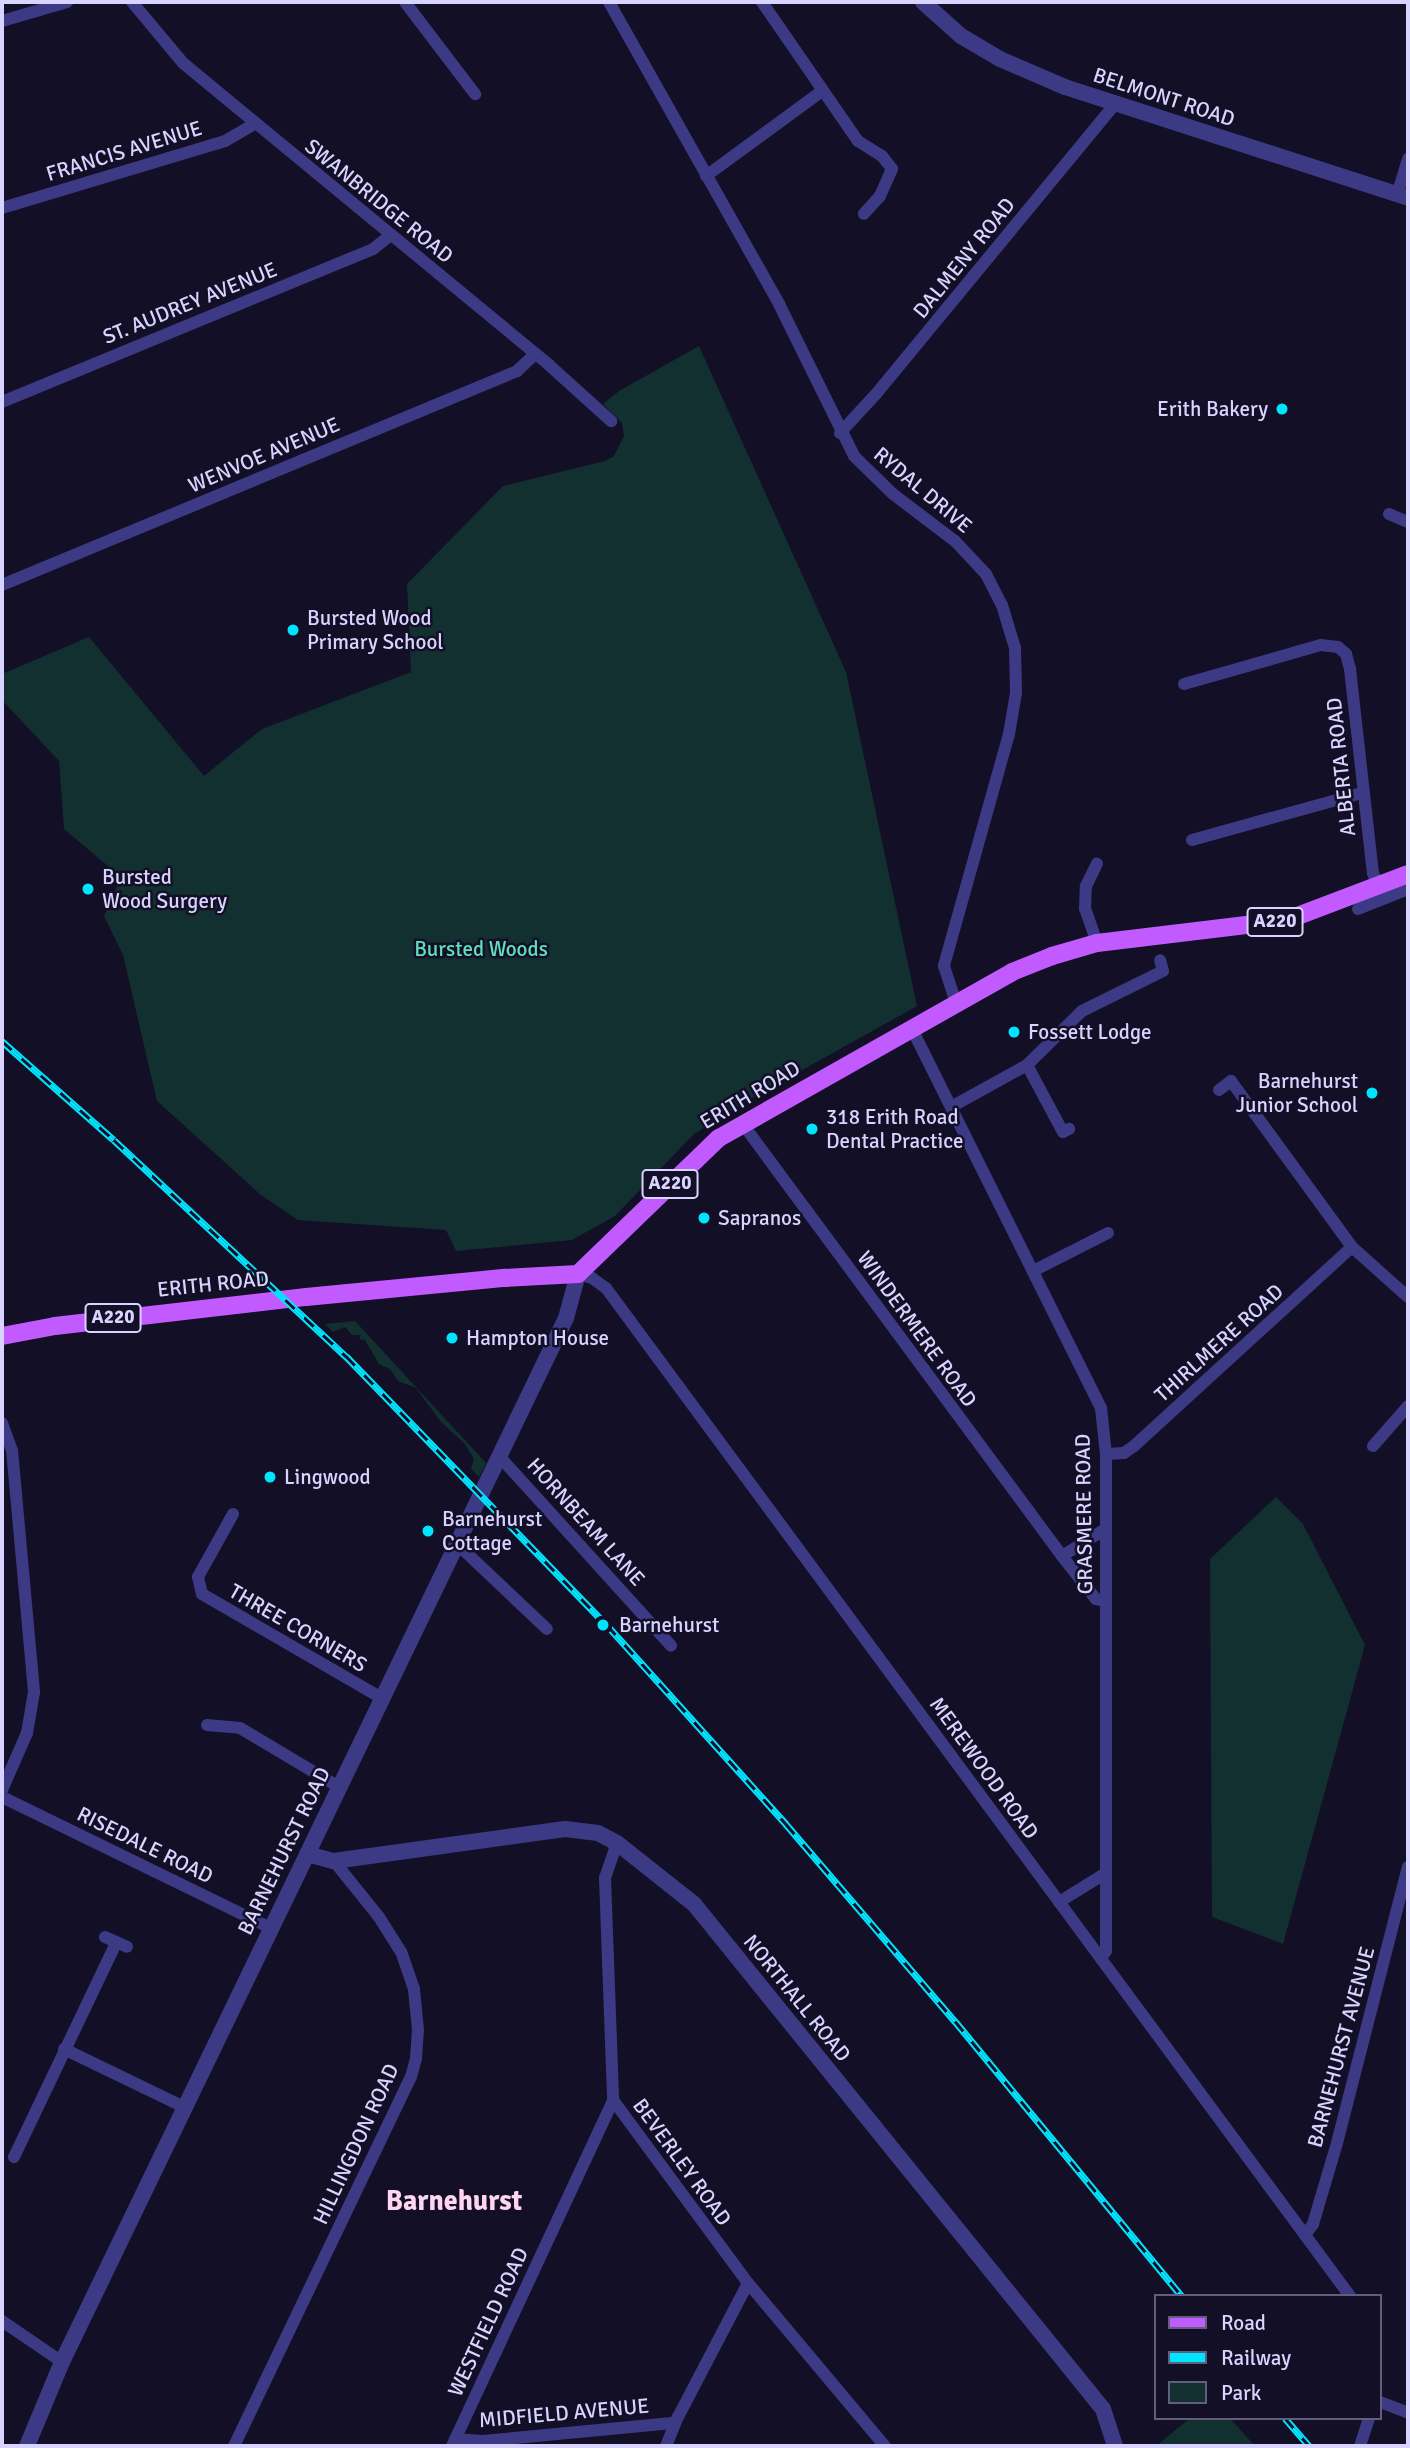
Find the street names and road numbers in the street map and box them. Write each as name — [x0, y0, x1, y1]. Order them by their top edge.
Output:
street label: BELMONT ROAD — [1090, 62, 1238, 132]
street label: FRANCIS AVENUE — [43, 115, 205, 187]
street label: SWANBRIDGE ROAD — [300, 134, 458, 268]
street label: DALMENY ROAD — [908, 193, 1020, 323]
street label: ST. AUDREY AVENUE — [99, 257, 281, 349]
street label: WENVOE AVENUE — [184, 412, 344, 498]
street label: RYDAL DRIVE — [869, 442, 977, 538]
street label: ALBERTA ROAD — [1321, 696, 1361, 838]
road number: A220 — [1245, 906, 1305, 938]
street label: ERITH ROAD — [695, 1055, 805, 1135]
road number: A220 — [640, 1168, 700, 1200]
street label: WINDERMERE ROAD — [852, 1246, 982, 1412]
street label: ERITH ROAD — [156, 1266, 270, 1302]
street label: THIRLMERE ROAD — [1150, 1279, 1288, 1407]
road number: A220 — [83, 1302, 143, 1334]
street label: GRASMERE ROAD — [1070, 1433, 1098, 1595]
street label: HORNBEAM LANE — [522, 1453, 650, 1591]
street label: THREE CORNERS — [225, 1578, 371, 1678]
street label: MEREWOOD ROAD — [924, 1692, 1044, 1844]
street label: BARNEHURST ROAD — [232, 1763, 336, 1939]
street label: RISEDALE ROAD — [73, 1801, 217, 1889]
street label: NORTHALL ROAD — [738, 1929, 856, 2067]
street label: BARNEHURST AVENUE — [1302, 1944, 1380, 2150]
street label: HILLINGDON ROAD — [308, 2060, 404, 2228]
street label: BEVERLEY ROAD — [627, 2093, 737, 2231]
street label: WESTFIELD ROAD — [442, 2244, 534, 2400]
street label: MIDFIELD AVENUE — [478, 2393, 650, 2433]

